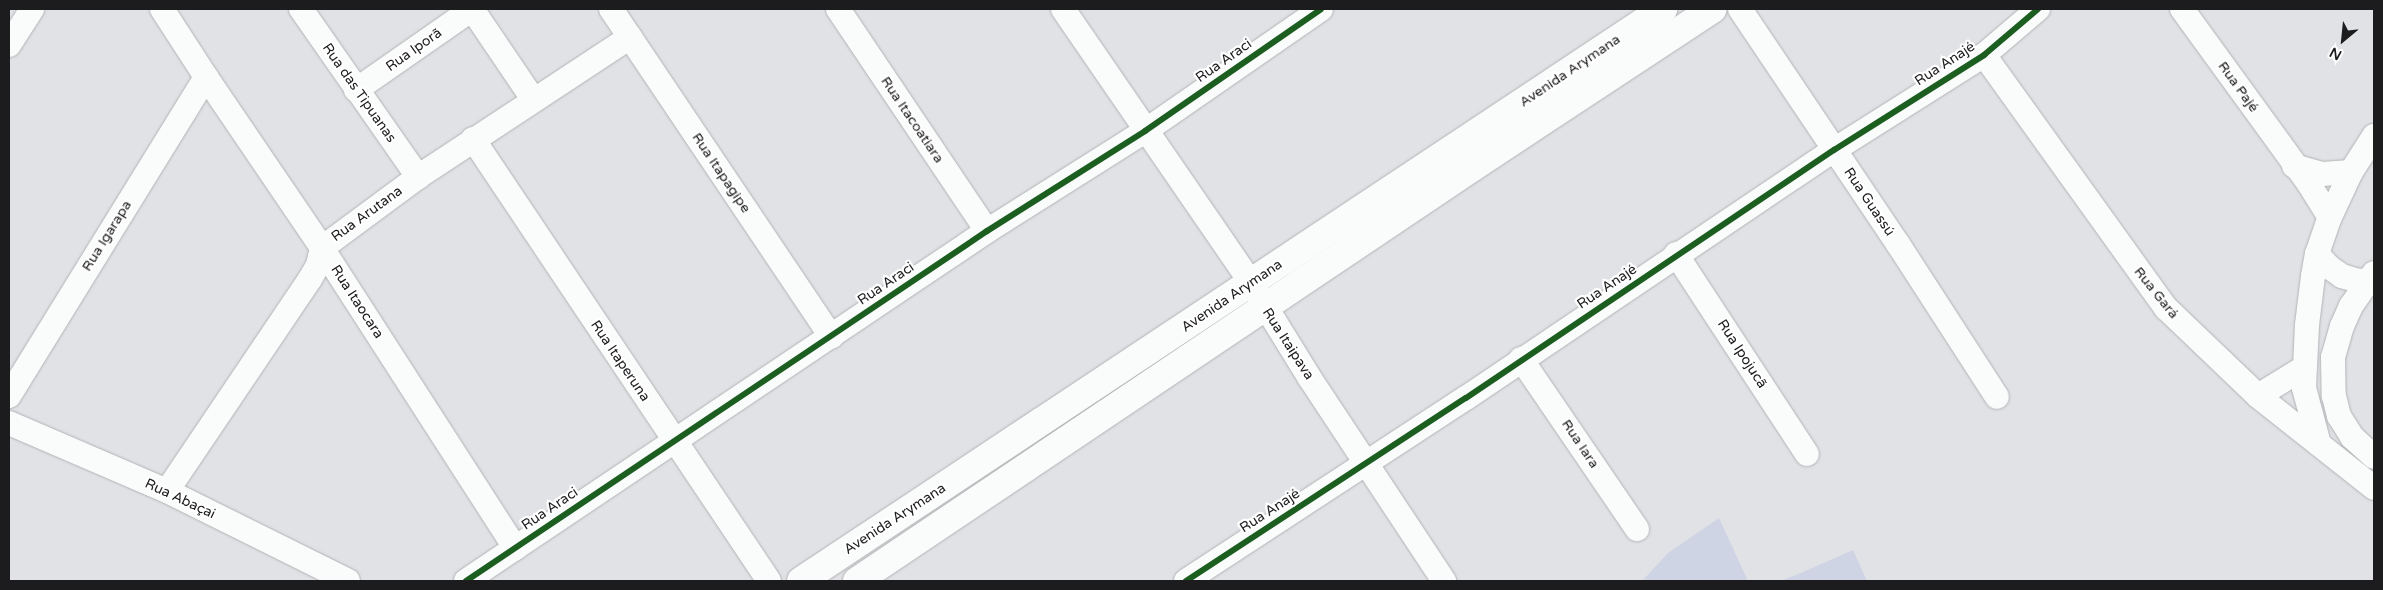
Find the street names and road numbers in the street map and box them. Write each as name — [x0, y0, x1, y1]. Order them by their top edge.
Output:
street label: Rua Iporã — [383, 25, 445, 75]
street label: Avenida Arymana — [1516, 31, 1624, 111]
street label: Rua Araci — [1193, 36, 1255, 86]
street label: Rua Anajé — [1912, 38, 1978, 90]
street label: Rua das Tipuanas — [318, 40, 400, 146]
street label: Rua Pajé — [2214, 58, 2262, 116]
street label: Rua Itacoatiara — [877, 74, 947, 166]
street label: Rua Itapagipe — [688, 130, 754, 216]
street label: Rua Guassú — [1840, 165, 1898, 239]
street label: Rua Arutana — [328, 183, 406, 245]
street label: Rua Igarapa — [79, 197, 135, 275]
street label: Avenida Arymana — [1178, 256, 1286, 336]
street label: Rua Araci — [855, 259, 917, 309]
street label: Rua Anajé — [1574, 261, 1640, 313]
street label: Rua Itaocara — [327, 262, 387, 342]
street label: Rua Gará — [2130, 264, 2182, 322]
street label: Rua Itaipava — [1259, 305, 1317, 383]
street label: Rua Ipojucã — [1714, 316, 1770, 392]
street label: Rua Itaperuna — [587, 317, 653, 405]
street label: Rua Iara — [1558, 416, 1602, 472]
street label: Rua Abaçai — [142, 475, 218, 523]
street label: Avenida Arymana — [841, 480, 949, 558]
street label: Rua Araci — [519, 484, 581, 534]
street label: Rua Anajé — [1237, 485, 1303, 537]

